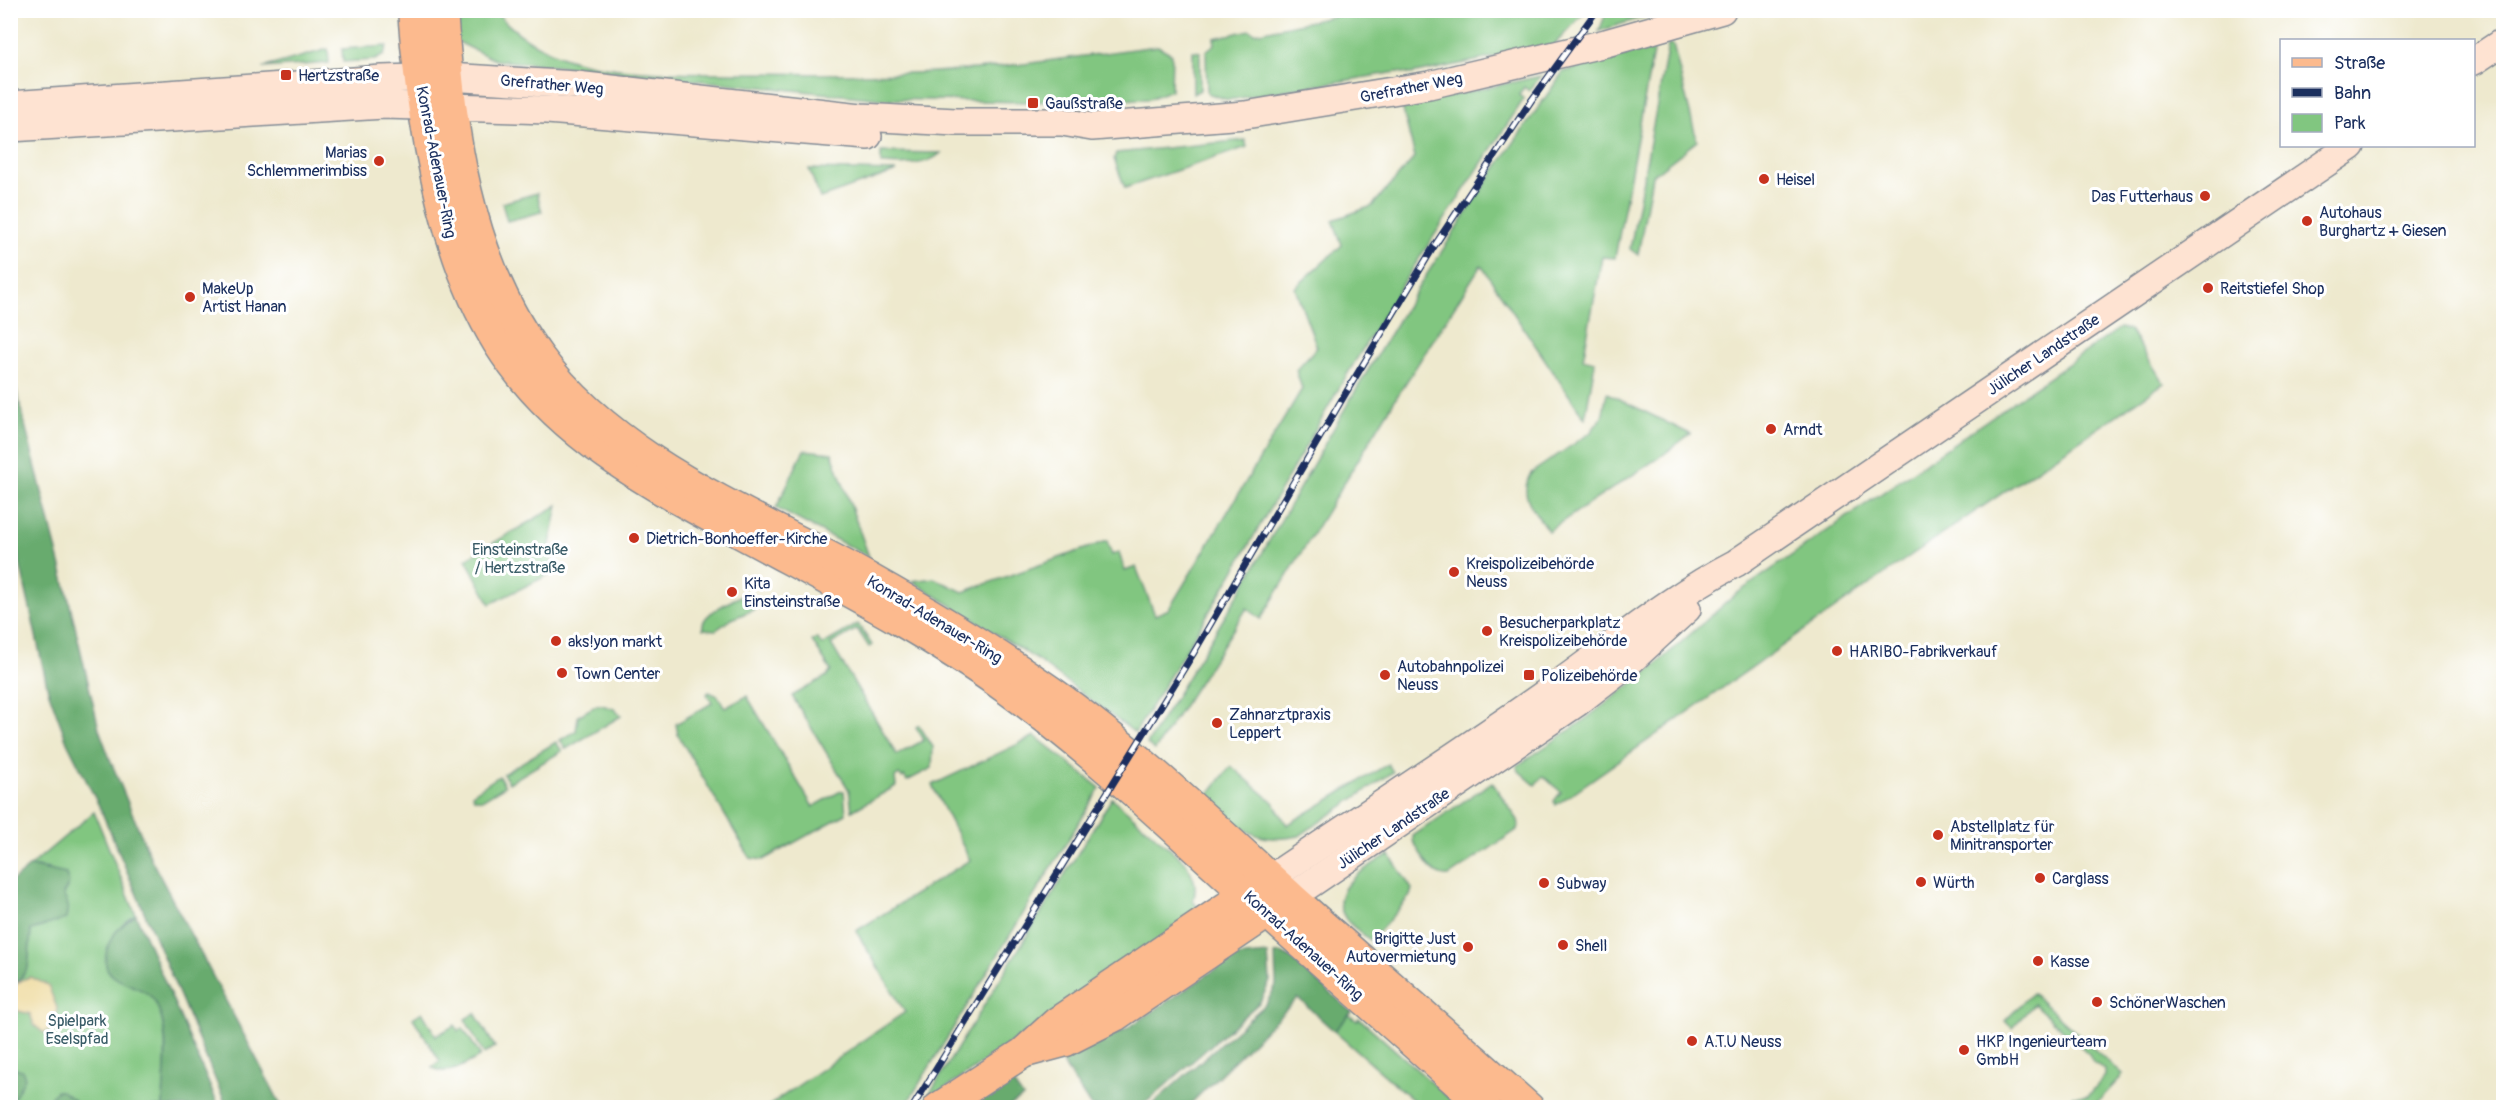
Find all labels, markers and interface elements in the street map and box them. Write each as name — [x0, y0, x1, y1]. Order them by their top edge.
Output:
legend — [2280, 39, 2475, 147]
text: Straße — [2334, 52, 2385, 75]
place label: Hertzstraße — [298, 66, 379, 86]
marker: Hertzstraße — [279, 68, 293, 82]
street label: Grefrather Weg — [1358, 68, 1464, 108]
street label: Grefrather Weg — [499, 71, 604, 99]
text: Bahn — [2334, 82, 2371, 105]
street label: Konrad-Adenauer-Ring — [411, 84, 461, 240]
place label: Gaußstraße — [1045, 94, 1123, 114]
marker: Gaußstraße — [1026, 96, 1040, 110]
text: Park — [2334, 112, 2366, 135]
place label: Marias Schlemmerimbiss — [247, 143, 367, 181]
marker: Marias Schlemmerimbiss — [372, 154, 386, 168]
place label: Heisel — [1776, 170, 1815, 190]
marker: Heisel — [1757, 172, 1771, 186]
place label: Das Futterhaus — [2091, 187, 2193, 207]
marker: Das Futterhaus — [2198, 189, 2212, 203]
place label: Autohaus Burghartz + Giesen — [2319, 203, 2447, 241]
marker: Autohaus Burghartz + Giesen — [2300, 214, 2314, 228]
place label: MakeUp Artist Hanan — [202, 279, 287, 317]
place label: Reitstiefel Shop — [2220, 279, 2325, 299]
marker: Reitstiefel Shop — [2201, 281, 2215, 295]
marker: MakeUp Artist Hanan — [183, 290, 197, 304]
street label: Jülicher Landstraße — [1983, 310, 2104, 400]
place label: Arndt — [1783, 420, 1823, 440]
marker: Arndt — [1764, 422, 1778, 436]
place label: Dietrich-Bonhoeffer-Kirche — [646, 529, 827, 549]
marker: Dietrich-Bonhoeffer-Kirche — [627, 531, 641, 545]
park label: Einsteinstraße / Hertzstraße — [472, 540, 568, 578]
place label: Kreispolizeibehörde Neuss — [1466, 554, 1594, 592]
marker: Kreispolizeibehörde Neuss — [1447, 565, 1461, 579]
street label: Konrad-Adenauer-Ring — [863, 571, 1006, 668]
place label: Kita Einsteinstraße — [744, 574, 840, 612]
marker: Kita Einsteinstraße — [725, 585, 739, 599]
place label: Besucherparkplatz Kreispolizeibehörde — [1499, 613, 1627, 651]
marker: Besucherparkplatz Kreispolizeibehörde — [1480, 624, 1494, 638]
place label: aks!yon markt — [568, 632, 663, 652]
marker: aks!yon markt — [549, 634, 563, 648]
place label: HARIBO-Fabrikverkauf — [1849, 642, 1998, 662]
marker: HARIBO-Fabrikverkauf — [1830, 644, 1844, 658]
place label: Autobahnpolizei Neuss — [1397, 657, 1504, 695]
place label: Town Center — [574, 664, 661, 684]
marker: Town Center — [555, 666, 569, 680]
place label: Polizeibehörde — [1541, 666, 1638, 686]
marker: Autobahnpolizei Neuss — [1378, 668, 1392, 682]
marker: Polizeibehörde — [1522, 668, 1536, 682]
place label: Zahnarztpraxis Leppert — [1229, 705, 1331, 743]
marker: Zahnarztpraxis Leppert — [1210, 716, 1224, 730]
street label: Jülicher Landstraße — [1333, 784, 1454, 874]
place label: Abstellplatz für Minitransporter — [1950, 817, 2055, 855]
marker: Abstellplatz für Minitransporter — [1931, 828, 1945, 842]
place label: Carglass — [2052, 869, 2109, 889]
marker: Carglass — [2033, 871, 2047, 885]
place label: Würth — [1933, 873, 1975, 893]
place label: Subway — [1556, 874, 1606, 894]
marker: Würth — [1914, 875, 1928, 889]
marker: Subway — [1537, 876, 1551, 890]
street label: Konrad-Adenauer-Ring — [1239, 887, 1367, 1005]
place label: Brigitte Just Autovermietung — [1346, 929, 1457, 967]
place label: Shell — [1575, 936, 1607, 956]
marker: Shell — [1556, 938, 1570, 952]
marker: Brigitte Just Autovermietung — [1461, 940, 1475, 954]
place label: Kasse — [2050, 952, 2089, 972]
marker: Kasse — [2031, 954, 2045, 968]
place label: SchönerWaschen — [2109, 993, 2226, 1013]
marker: SchönerWaschen — [2090, 995, 2104, 1009]
park label: Spielpark Eselspfad — [45, 1011, 109, 1049]
place label: A.T.U Neuss — [1704, 1032, 1781, 1052]
place label: HKP Ingenieurteam GmbH — [1976, 1032, 2107, 1070]
marker: A.T.U Neuss — [1685, 1034, 1699, 1048]
marker: HKP Ingenieurteam GmbH — [1957, 1043, 1971, 1057]

